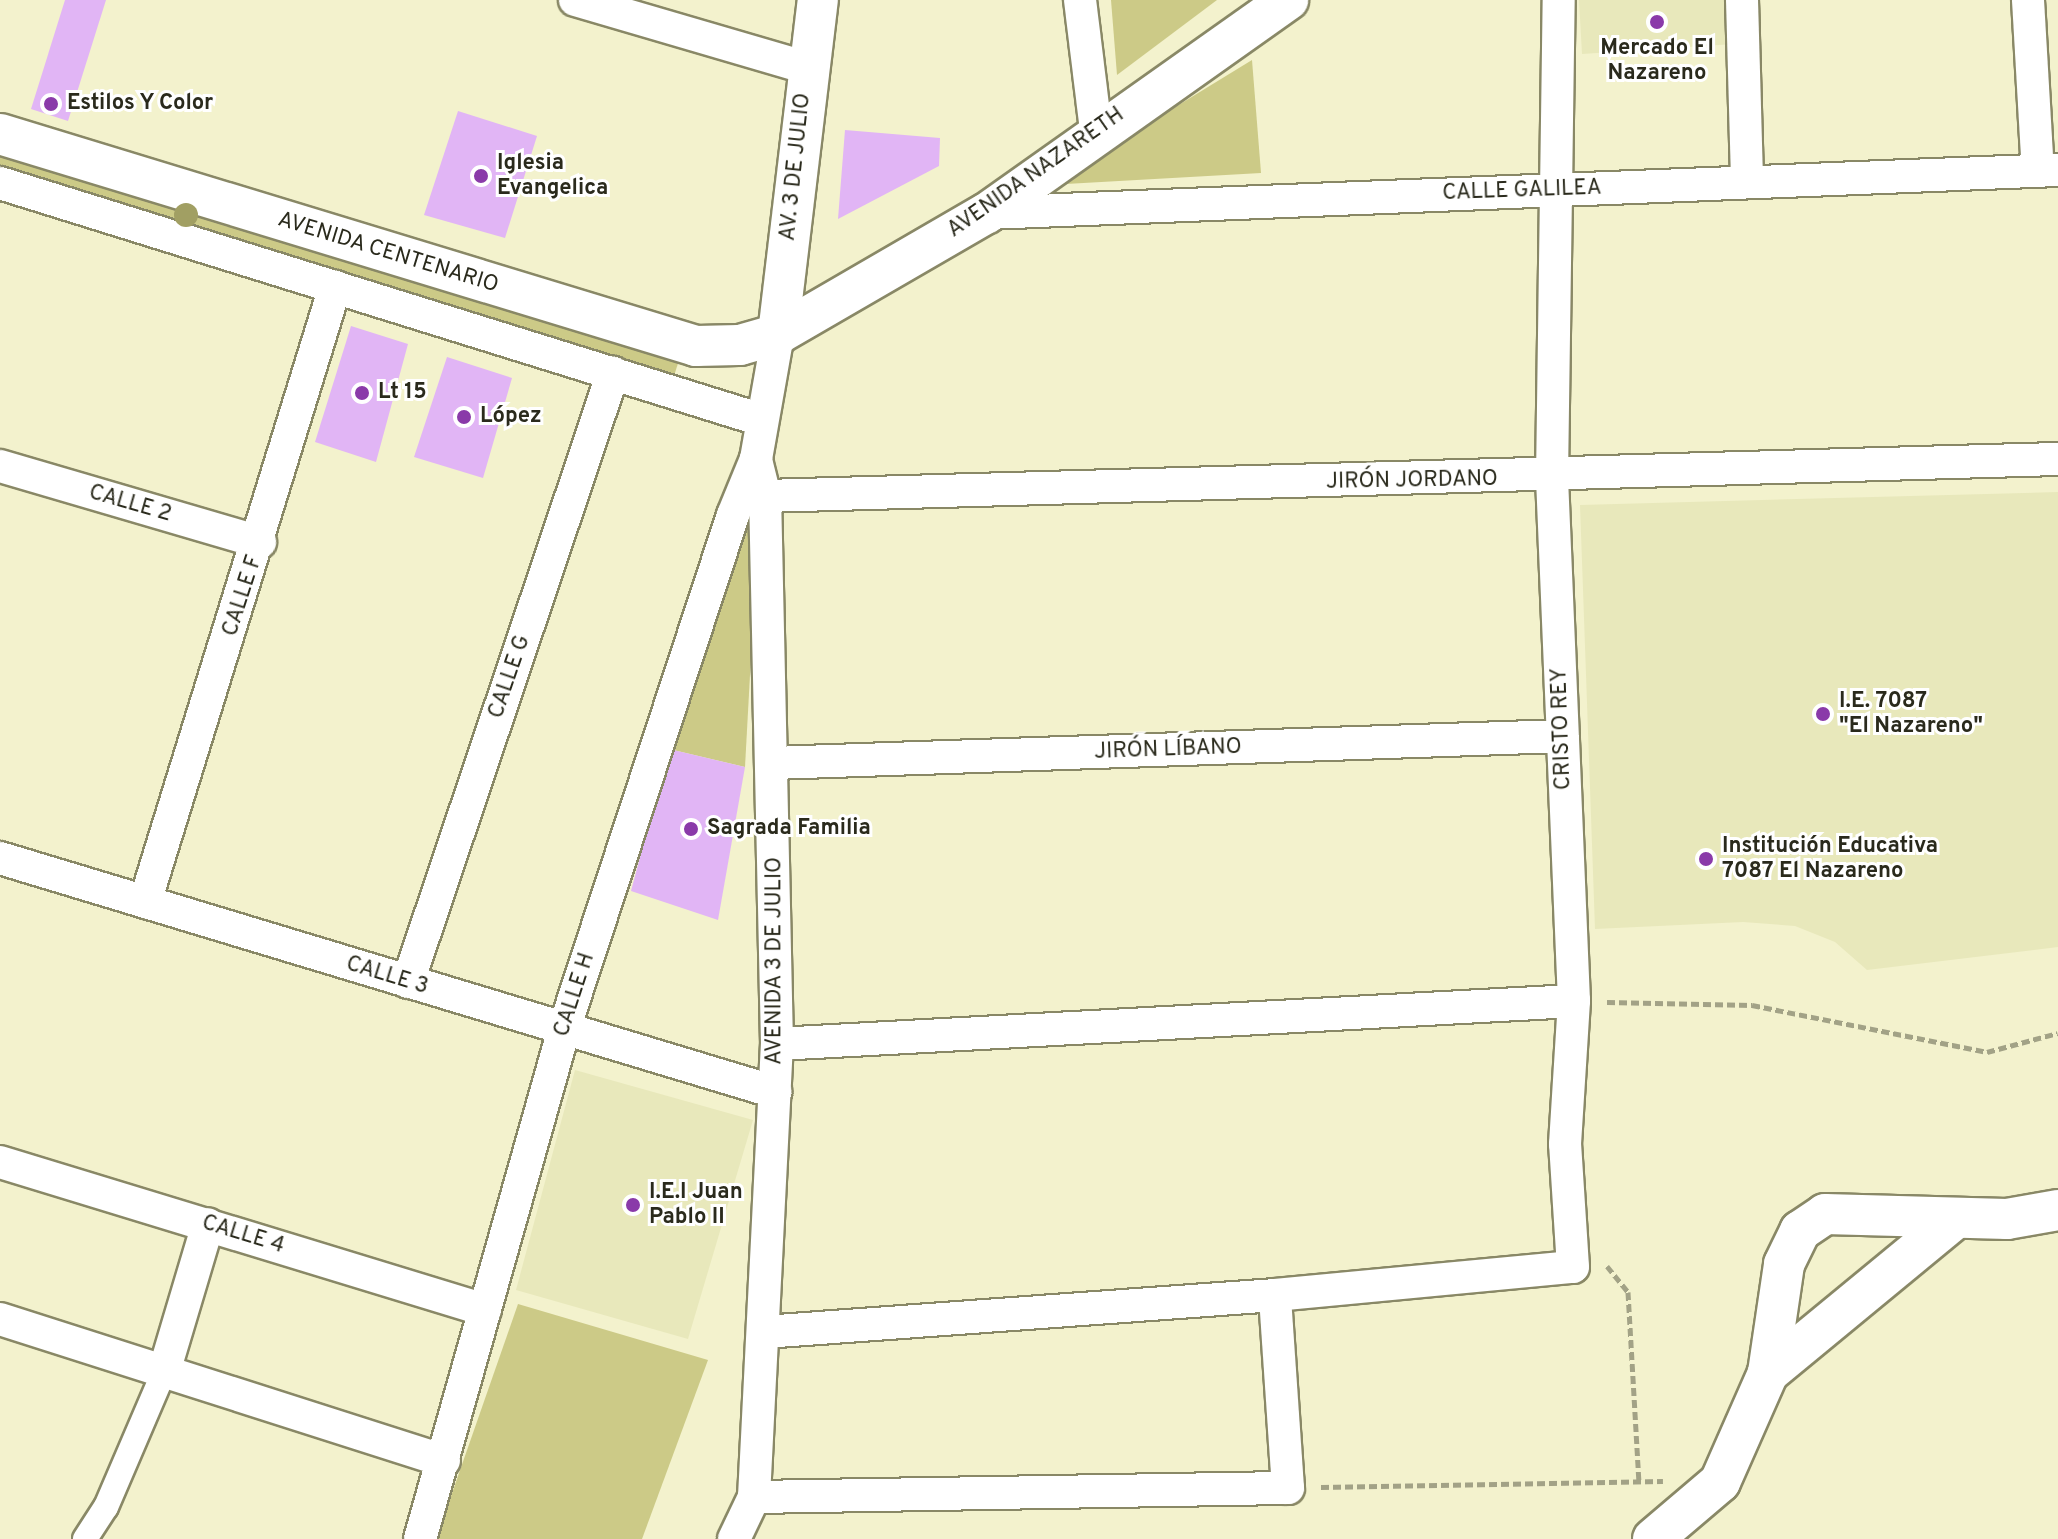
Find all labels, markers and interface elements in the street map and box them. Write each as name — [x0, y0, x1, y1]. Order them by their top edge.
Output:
marker: Mercado El Nazareno — [1648, 13, 1666, 31]
place label: Mercado El Nazareno — [1600, 35, 1714, 86]
place label: Estilos Y Color — [67, 91, 215, 117]
street label: AV. 3 DE JULIO — [775, 92, 817, 242]
marker: Estilos Y Color — [42, 95, 60, 113]
street label: AVENIDA NAZARETH — [942, 102, 1130, 244]
place label: Iglesia Evangelica — [497, 150, 608, 202]
marker: Iglesia Evangelica — [472, 167, 490, 185]
street label: CALLE GALILEA — [1442, 175, 1602, 207]
street label: AVENIDA CENTENARIO — [274, 207, 502, 299]
place label: Lt 15 — [378, 380, 427, 406]
marker: Lt 15 — [353, 384, 371, 402]
place label: López — [480, 404, 542, 430]
marker: López — [455, 408, 473, 426]
street label: JIRÓN JORDANO — [1326, 466, 1498, 496]
street label: CALLE 2 — [86, 480, 174, 528]
street label: CALLE F — [218, 552, 268, 640]
street label: CALLE G — [483, 632, 537, 722]
street label: CRISTO REY — [1547, 667, 1577, 791]
place label: I.E. 7087 "El Nazareno" — [1839, 688, 1983, 740]
marker: I.E. 7087 "El Nazareno" — [1814, 705, 1832, 723]
street label: JIRÓN LÍBANO — [1094, 734, 1242, 766]
place label: Sagrada Familia — [707, 816, 871, 842]
marker: Sagrada Familia — [682, 820, 700, 838]
place label: Institución Educativa 7087 El Nazareno — [1722, 833, 1938, 884]
marker: Institución Educativa 7087 El Nazareno — [1697, 850, 1715, 868]
street label: AVENIDA 3 DE JULIO — [762, 857, 788, 1065]
street label: CALLE H — [549, 950, 601, 1040]
street label: CALLE 3 — [343, 951, 431, 1001]
place label: I.E.I Juan Pablo II — [649, 1179, 743, 1230]
marker: I.E.I Juan Pablo II — [624, 1196, 642, 1214]
street label: CALLE 4 — [199, 1210, 287, 1260]

